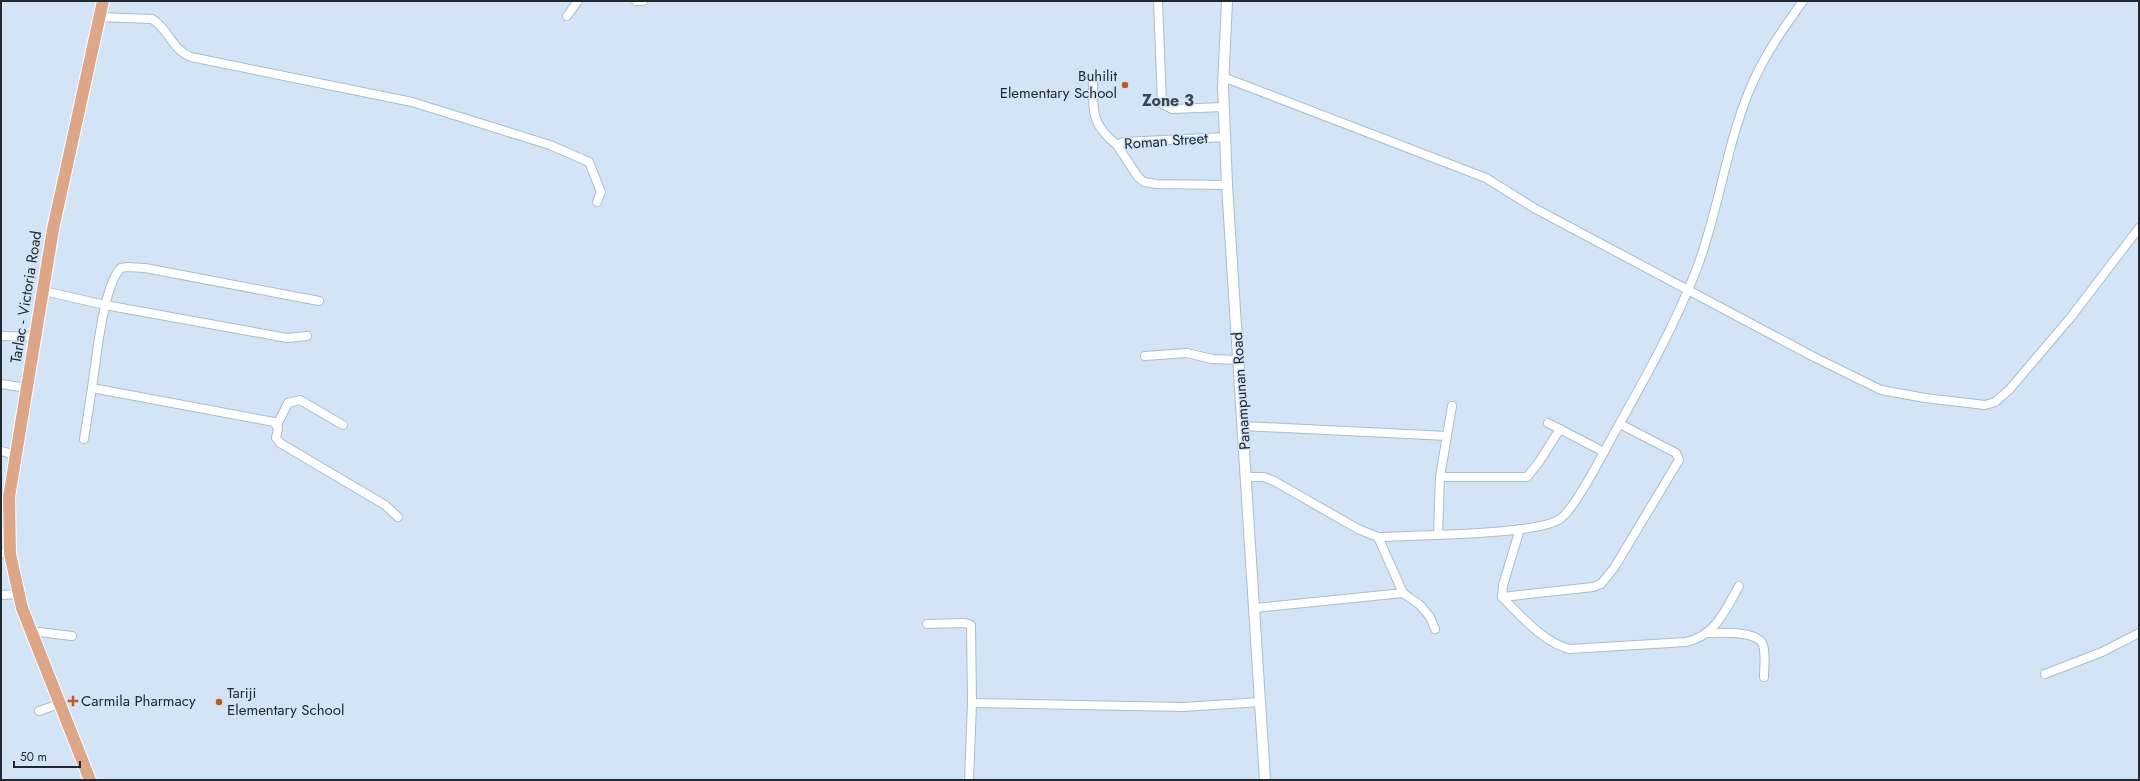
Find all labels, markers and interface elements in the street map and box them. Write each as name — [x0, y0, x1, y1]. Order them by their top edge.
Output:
place label: Buhilit Elementary School — [1000, 65, 1117, 104]
marker: Buhilit Elementary School — [1120, 80, 1130, 90]
district label: Zone 3 — [1142, 89, 1194, 112]
street label: Roman Street — [1123, 127, 1209, 155]
street label: Tarlac - Victoria Road — [5, 229, 47, 365]
street label: Panampunan Road — [1226, 331, 1256, 451]
place label: Tariji Elementary School — [227, 682, 344, 721]
place label: Carmila Pharmacy — [81, 690, 196, 712]
marker: Carmila Pharmacy — [68, 696, 78, 706]
marker: Tariji Elementary School — [214, 697, 224, 707]
scale bar — [14, 743, 80, 769]
text: 50 m — [20, 748, 47, 766]

